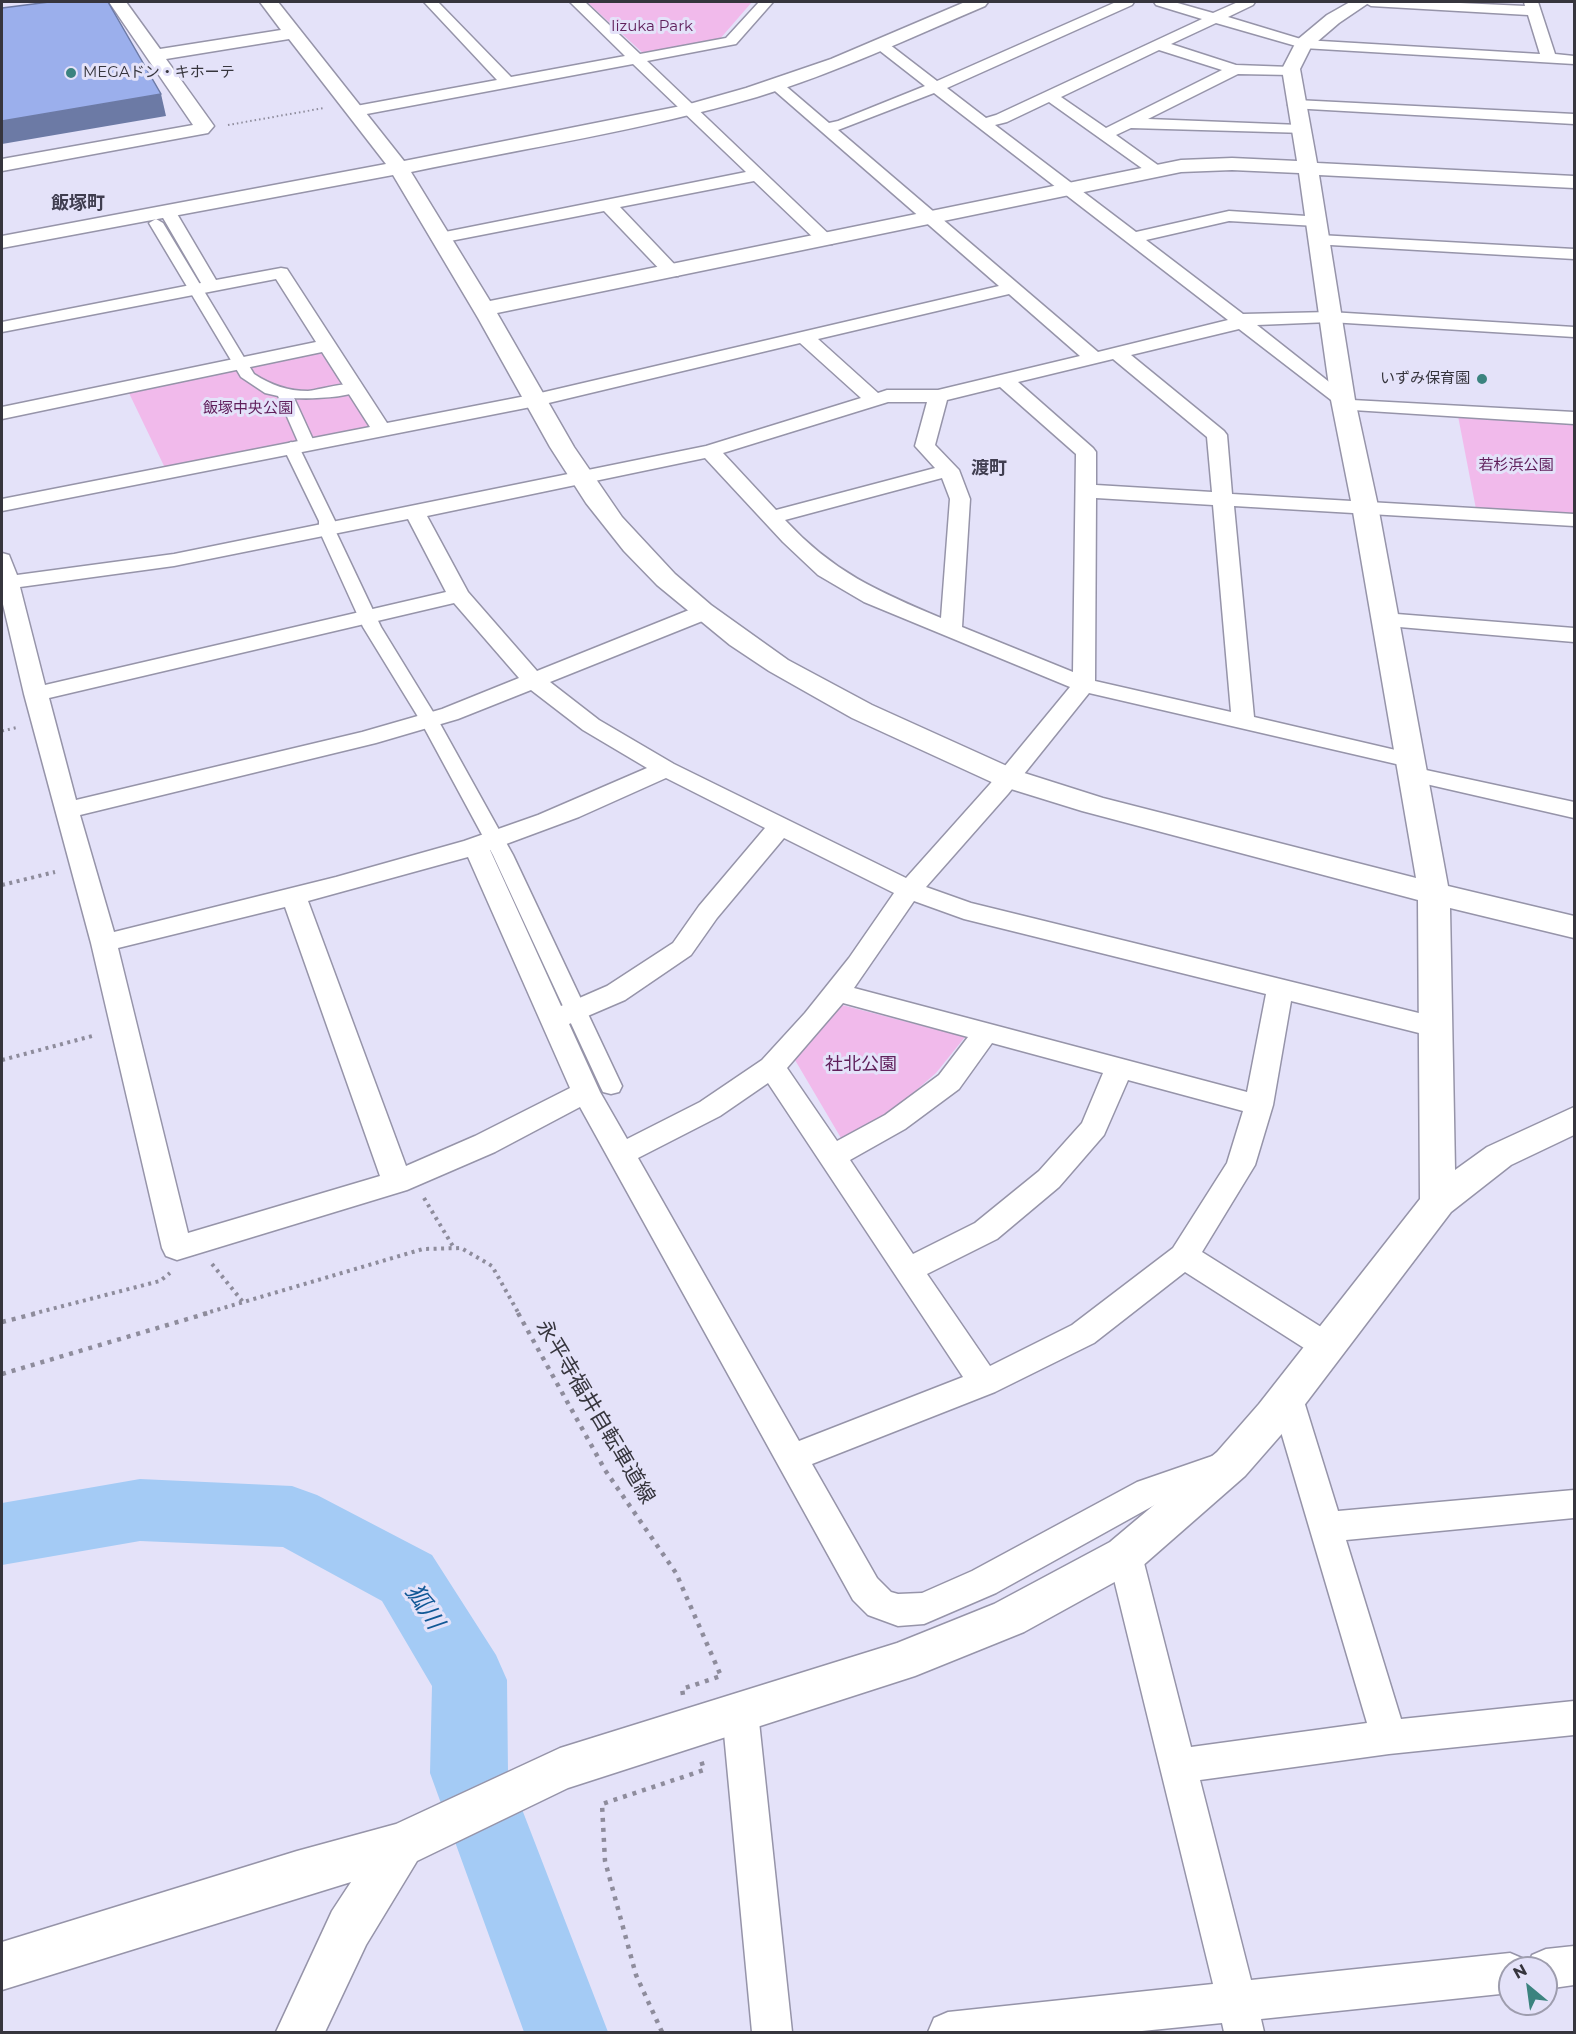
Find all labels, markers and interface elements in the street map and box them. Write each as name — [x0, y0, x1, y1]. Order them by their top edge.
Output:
park label: Iizuka Park — [611, 18, 693, 36]
place label: MEGAドン・キホーテ — [83, 64, 235, 82]
marker: MEGAドン・キホーテ — [64, 66, 78, 80]
district label: 飯塚町 — [51, 193, 105, 215]
place label: いずみ保育園 — [1380, 370, 1470, 388]
marker: いずみ保育園 — [1475, 372, 1489, 386]
park label: 飯塚中央公園 — [203, 400, 293, 418]
park label: 若杉浜公園 — [1479, 457, 1553, 475]
district label: 渡町 — [971, 458, 1007, 480]
park label: 社北公園 — [825, 1054, 897, 1076]
street label: 永平寺福井自転車道線 — [530, 1316, 660, 1508]
water label: 狐川 — [399, 1579, 449, 1635]
north arrow — [1498, 1956, 1558, 2016]
text: N — [1510, 1960, 1530, 1983]

